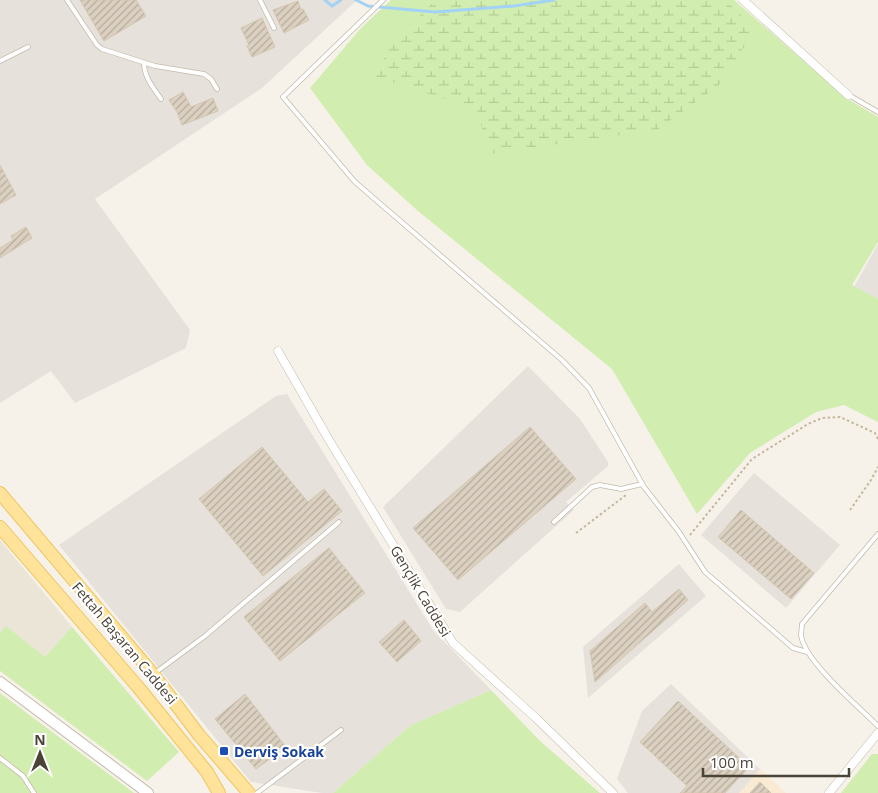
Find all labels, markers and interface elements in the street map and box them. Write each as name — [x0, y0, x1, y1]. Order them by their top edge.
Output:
street label: Gençlik Caddesi — [386, 542, 456, 640]
street label: Fettah Başaran Caddesi — [68, 578, 182, 708]
north arrow — [15, 728, 65, 778]
text: N — [34, 730, 46, 749]
place label: Derviş Sokak — [234, 742, 324, 761]
marker: Derviş Sokak — [218, 745, 230, 757]
scale bar — [703, 746, 849, 778]
text: 100 m — [710, 752, 754, 772]

